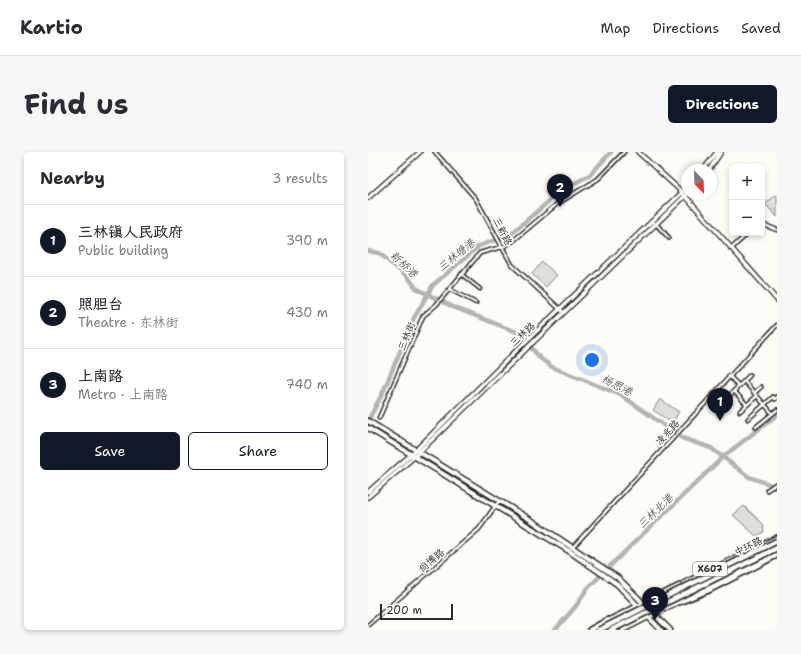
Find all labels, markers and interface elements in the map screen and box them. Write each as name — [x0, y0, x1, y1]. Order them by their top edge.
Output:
text: Kartio — [20, 15, 83, 40]
text: Map — [601, 19, 631, 37]
text: Directions — [653, 19, 719, 37]
text: Saved — [741, 19, 781, 37]
text: Find us — [24, 85, 129, 123]
button: Directions — [668, 85, 777, 123]
north arrow — [681, 164, 717, 200]
map controls — [729, 164, 765, 236]
button: + — [729, 164, 765, 200]
text: Nearby — [40, 167, 105, 189]
text: 3 results — [272, 170, 328, 187]
pin: 2 — [547, 174, 573, 207]
button: − — [729, 200, 765, 236]
street label: 三新路 — [490, 215, 515, 248]
text: 三林镇人民政府 — [78, 222, 183, 242]
text: 1 — [50, 232, 56, 249]
text: 390 m — [286, 232, 328, 249]
water label: 三林塘港 — [434, 235, 479, 275]
text: Public building — [78, 242, 169, 259]
water label: 新桥港 — [386, 248, 422, 282]
text: 照胆台 — [78, 294, 123, 314]
text: 2 — [48, 304, 58, 321]
text: 430 m — [286, 304, 328, 321]
text: Theatre · 东林街 — [78, 314, 178, 331]
street label: 三林路 — [507, 319, 538, 349]
street label: 三林街 — [395, 320, 418, 353]
your location — [582, 350, 602, 370]
text: 上南路 — [78, 366, 123, 386]
water label: 杨思港 — [599, 371, 636, 400]
text: 3 — [48, 376, 58, 393]
text: 740 m — [286, 376, 328, 393]
text: Metro · 上南路 — [78, 386, 168, 403]
pin: 1 — [707, 388, 733, 421]
street label: 凌兆路 — [653, 417, 682, 448]
button: Save — [40, 432, 180, 470]
button: Share — [188, 432, 328, 470]
water label: 三林北港 — [634, 490, 677, 532]
street label: 中环路 — [732, 534, 765, 559]
street label: 尚博路 — [416, 546, 447, 575]
road number: X607 — [693, 562, 727, 576]
pin: 3 — [642, 587, 668, 620]
scale bar — [380, 602, 453, 621]
text: 200 m — [386, 603, 422, 618]

